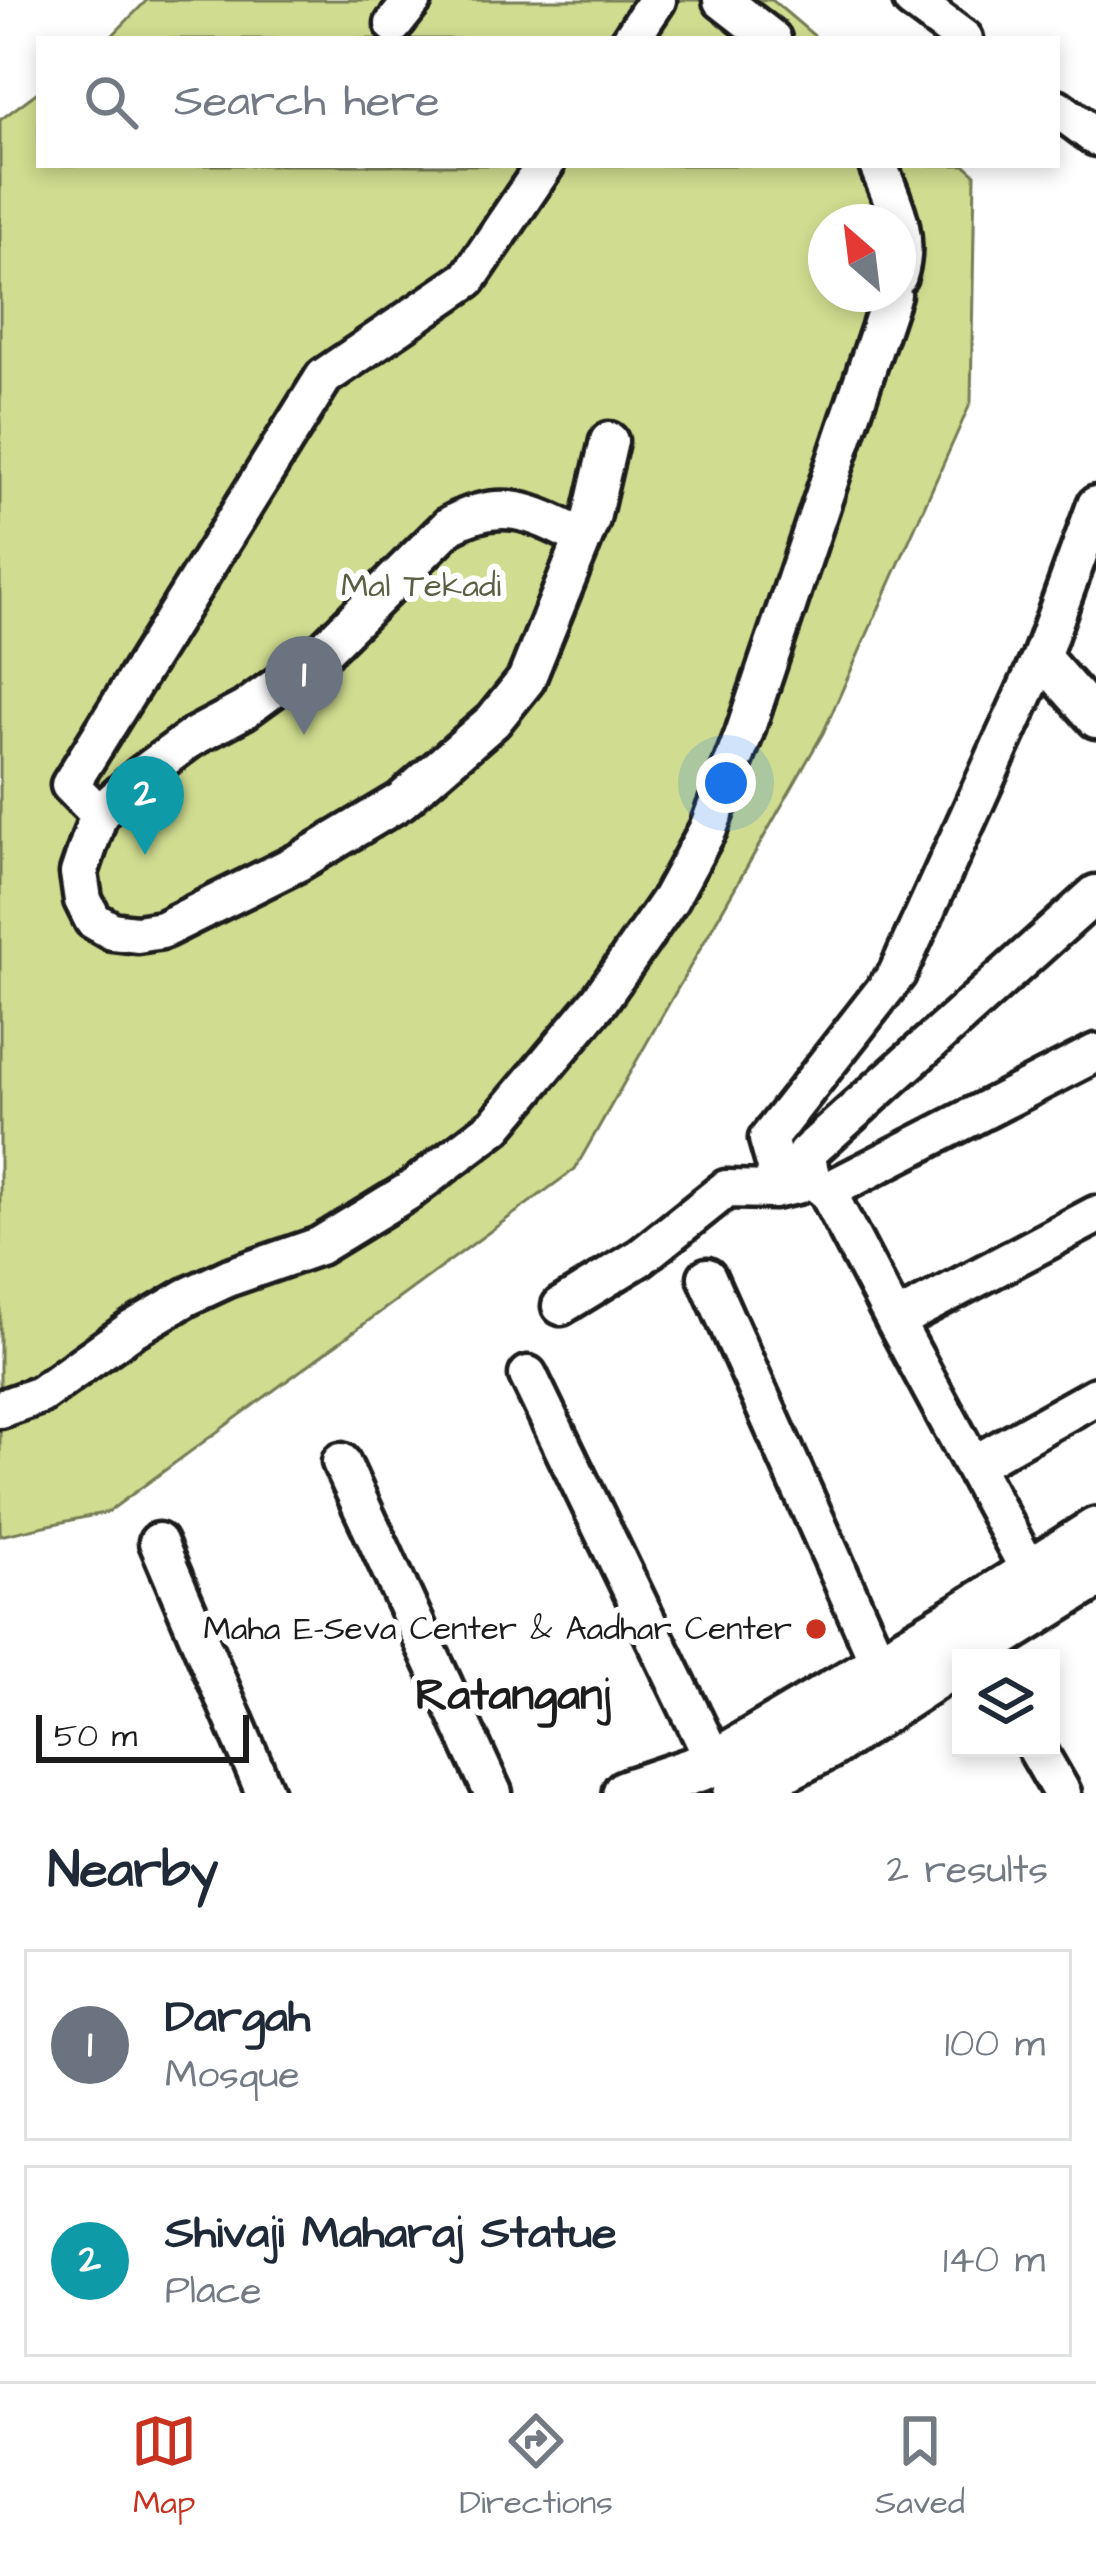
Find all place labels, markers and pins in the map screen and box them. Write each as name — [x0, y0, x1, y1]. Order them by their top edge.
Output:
pin: 1 — [265, 636, 343, 735]
pin: 2 — [106, 756, 184, 855]
place label: Maha E-Seva Center & Aadhar Center — [203, 1606, 792, 1652]
marker: Maha E-Seva Center & Aadhar Center — [803, 1616, 829, 1642]

